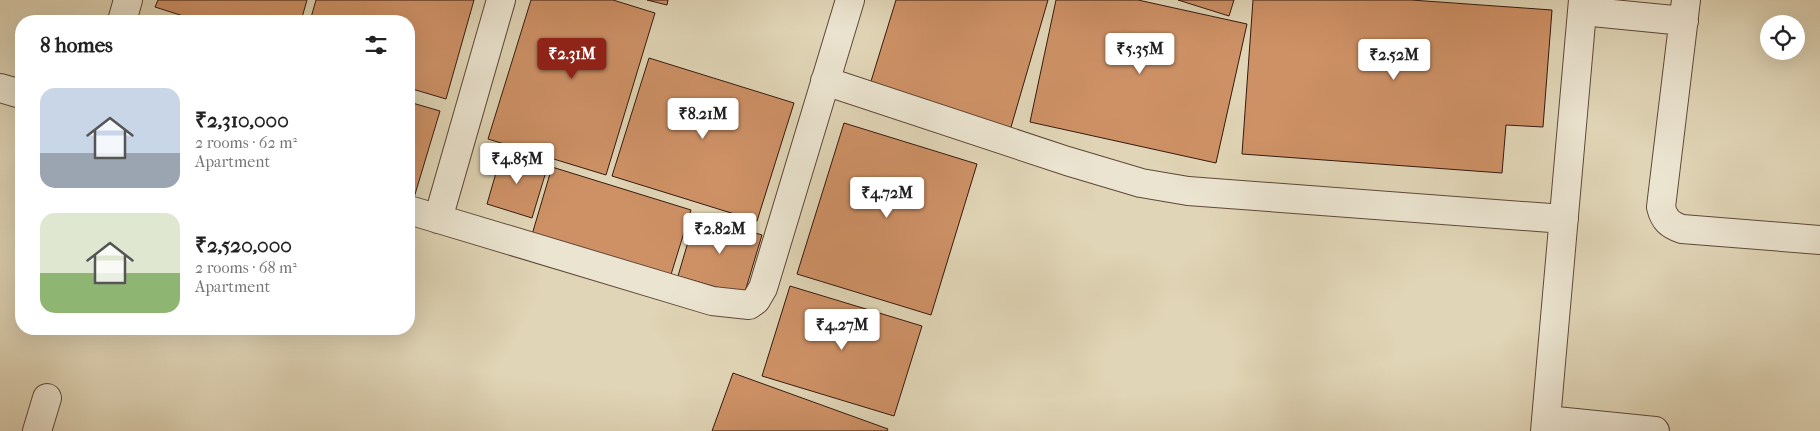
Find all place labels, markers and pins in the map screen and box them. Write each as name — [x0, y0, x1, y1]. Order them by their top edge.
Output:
pin: ₹5.35M — [1099, 32, 1181, 75]
pin: ₹2.31M — [531, 38, 613, 80]
pin: ₹2.52M — [1353, 38, 1435, 81]
pin: ₹8.21M — [662, 98, 744, 140]
pin: ₹4.85M — [476, 142, 558, 185]
pin: ₹4.72M — [846, 176, 928, 219]
pin: ₹2.82M — [679, 212, 761, 255]
pin: ₹4.27M — [801, 308, 883, 351]

